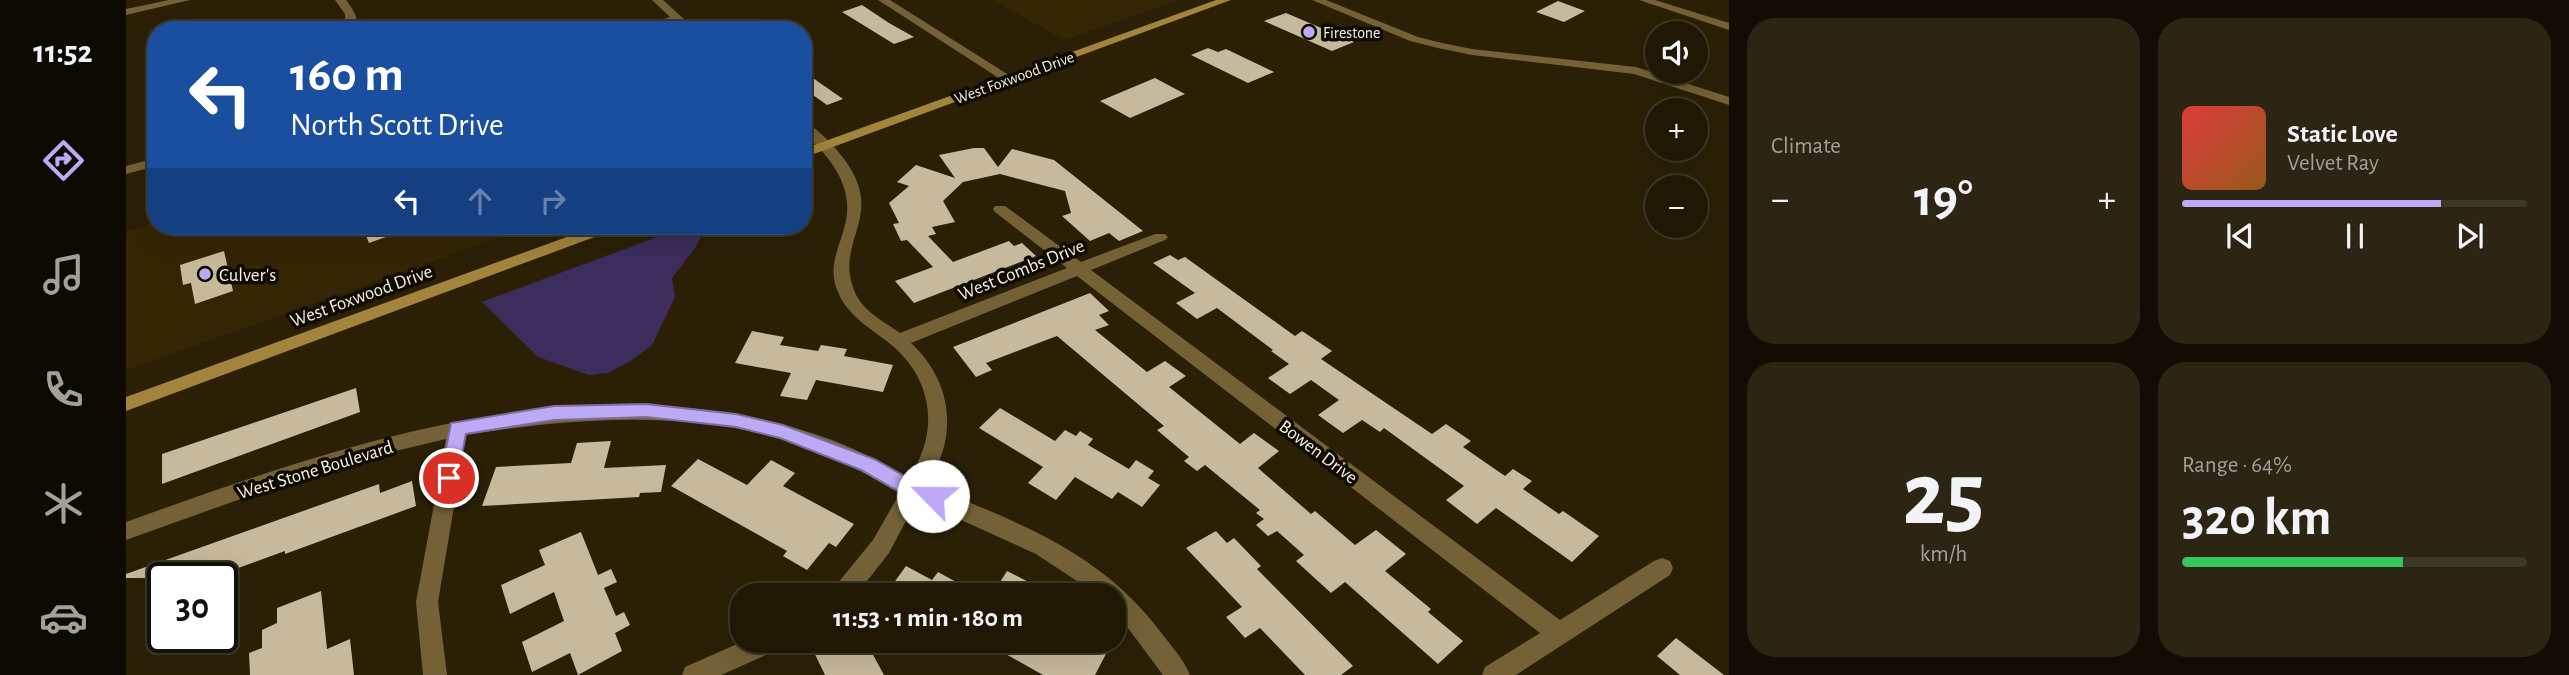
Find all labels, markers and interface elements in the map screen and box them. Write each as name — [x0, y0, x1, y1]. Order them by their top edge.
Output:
map controls — [1645, 21, 1708, 238]
button: sound — [1645, 21, 1708, 84]
marker: Firestone — [1301, 24, 1317, 40]
place label: Firestone — [1323, 25, 1380, 41]
text: 11:52 — [33, 36, 93, 68]
icon: left — [175, 49, 266, 140]
street label: West Foxwood Drive — [952, 49, 1076, 107]
text: 160 m — [290, 51, 404, 100]
button: + — [1645, 98, 1708, 161]
text: North Scott Drive — [290, 109, 504, 141]
text: Static Love — [2287, 121, 2398, 147]
text: Climate — [1771, 135, 1841, 158]
icon: directions — [39, 136, 88, 185]
text: Velvet Ray — [2287, 152, 2379, 175]
text: 19° — [1914, 173, 1973, 225]
button: − — [1645, 175, 1708, 238]
text: − — [1771, 181, 1789, 219]
text: + — [2098, 181, 2116, 219]
icon: left — [388, 182, 426, 220]
icon: ahead — [461, 182, 499, 220]
icon: right — [534, 182, 572, 220]
icon: previous — [2221, 217, 2259, 255]
icon: pause — [2336, 217, 2374, 255]
icon: next — [2451, 217, 2489, 255]
street label: West Combs Drive — [956, 236, 1087, 304]
icon: music — [39, 250, 88, 299]
street label: West Foxwood Drive — [288, 262, 435, 331]
marker: Culver's — [197, 266, 213, 282]
place label: Culver's — [219, 266, 276, 285]
icon: phone — [39, 365, 88, 414]
street label: Bowen Drive — [1275, 417, 1361, 488]
street label: West Stone Boulevard — [235, 438, 396, 503]
pin — [419, 448, 479, 508]
text: 25 — [1902, 450, 1985, 541]
text: Range · 64% — [2182, 454, 2292, 477]
icon: arrive — [430, 459, 468, 497]
position arrow — [896, 459, 970, 533]
icon: climate — [39, 479, 88, 528]
text: 320 km — [2182, 492, 2332, 544]
text: km/h — [1920, 543, 1967, 566]
speed limit sign: 30 — [147, 562, 238, 653]
icon: car — [39, 593, 88, 642]
text: 11:53 · 1 min · 180 m — [833, 605, 1023, 631]

